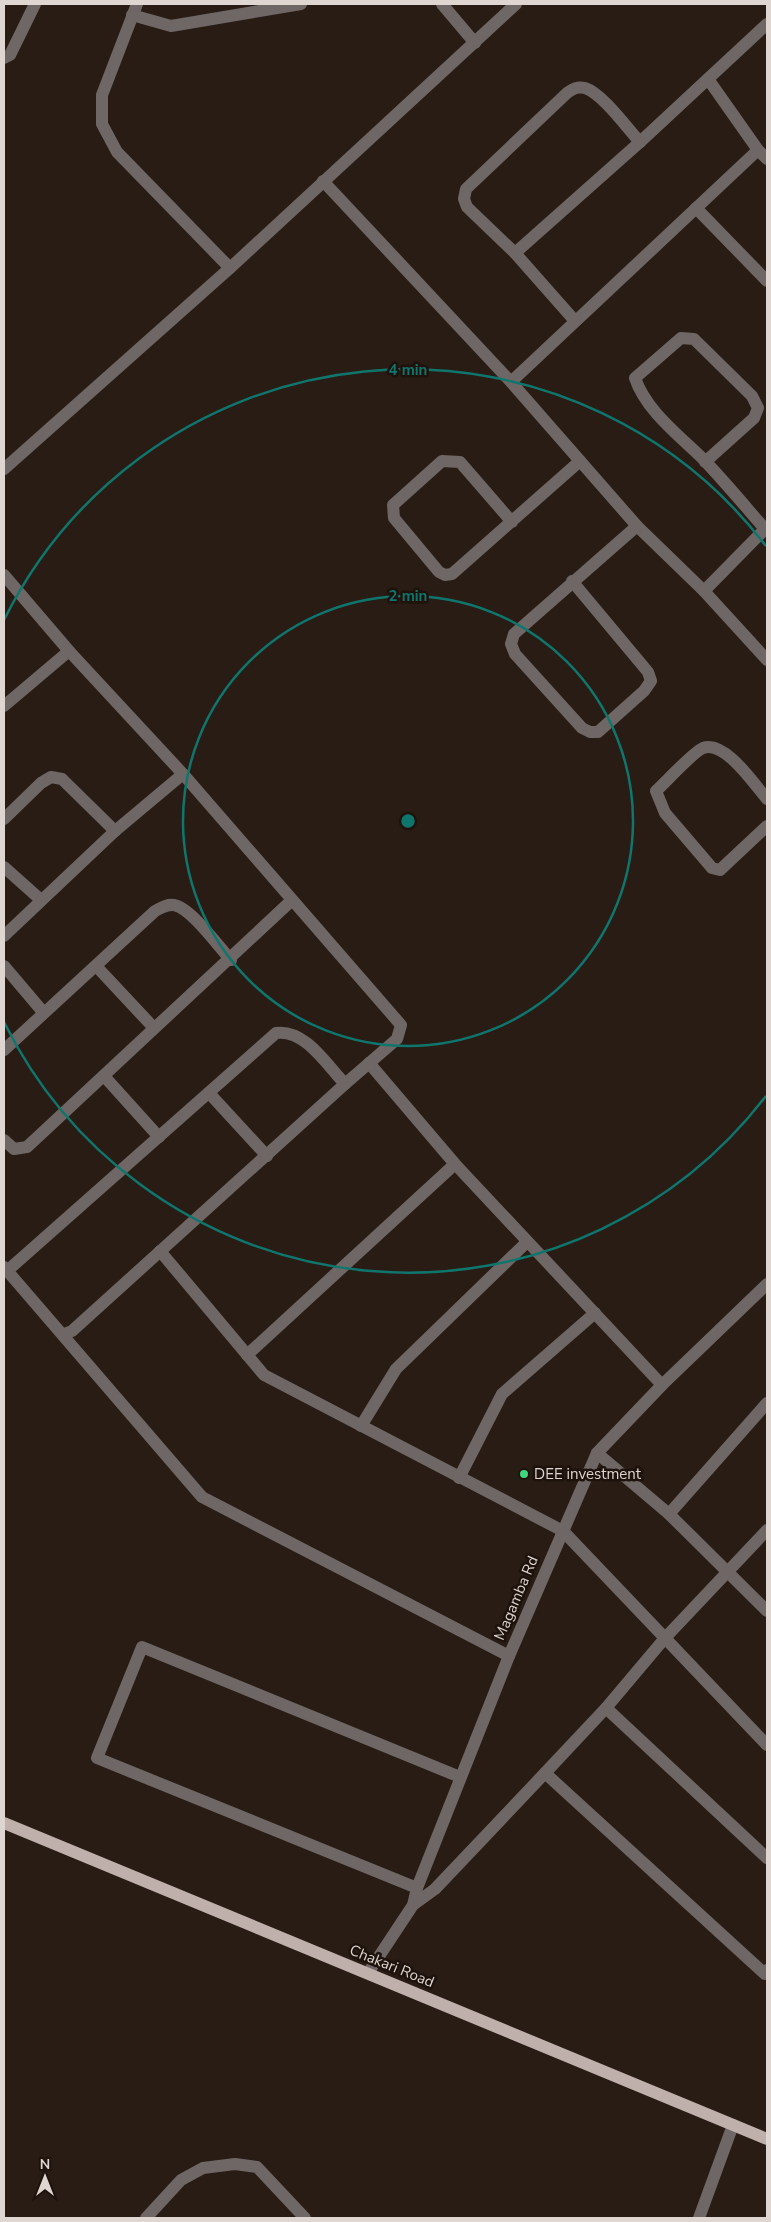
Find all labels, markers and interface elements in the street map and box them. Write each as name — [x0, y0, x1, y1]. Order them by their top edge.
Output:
text: 4 min — [389, 360, 427, 380]
text: 2 min — [389, 586, 427, 606]
centre of rings — [399, 812, 417, 830]
place label: DEE investment — [534, 1464, 642, 1484]
marker: DEE investment — [518, 1468, 530, 1480]
street label: Magamba Rd — [489, 1553, 543, 1643]
street label: Chakari Road — [347, 1940, 437, 1992]
north arrow — [20, 2152, 70, 2202]
text: N — [40, 2155, 50, 2174]

